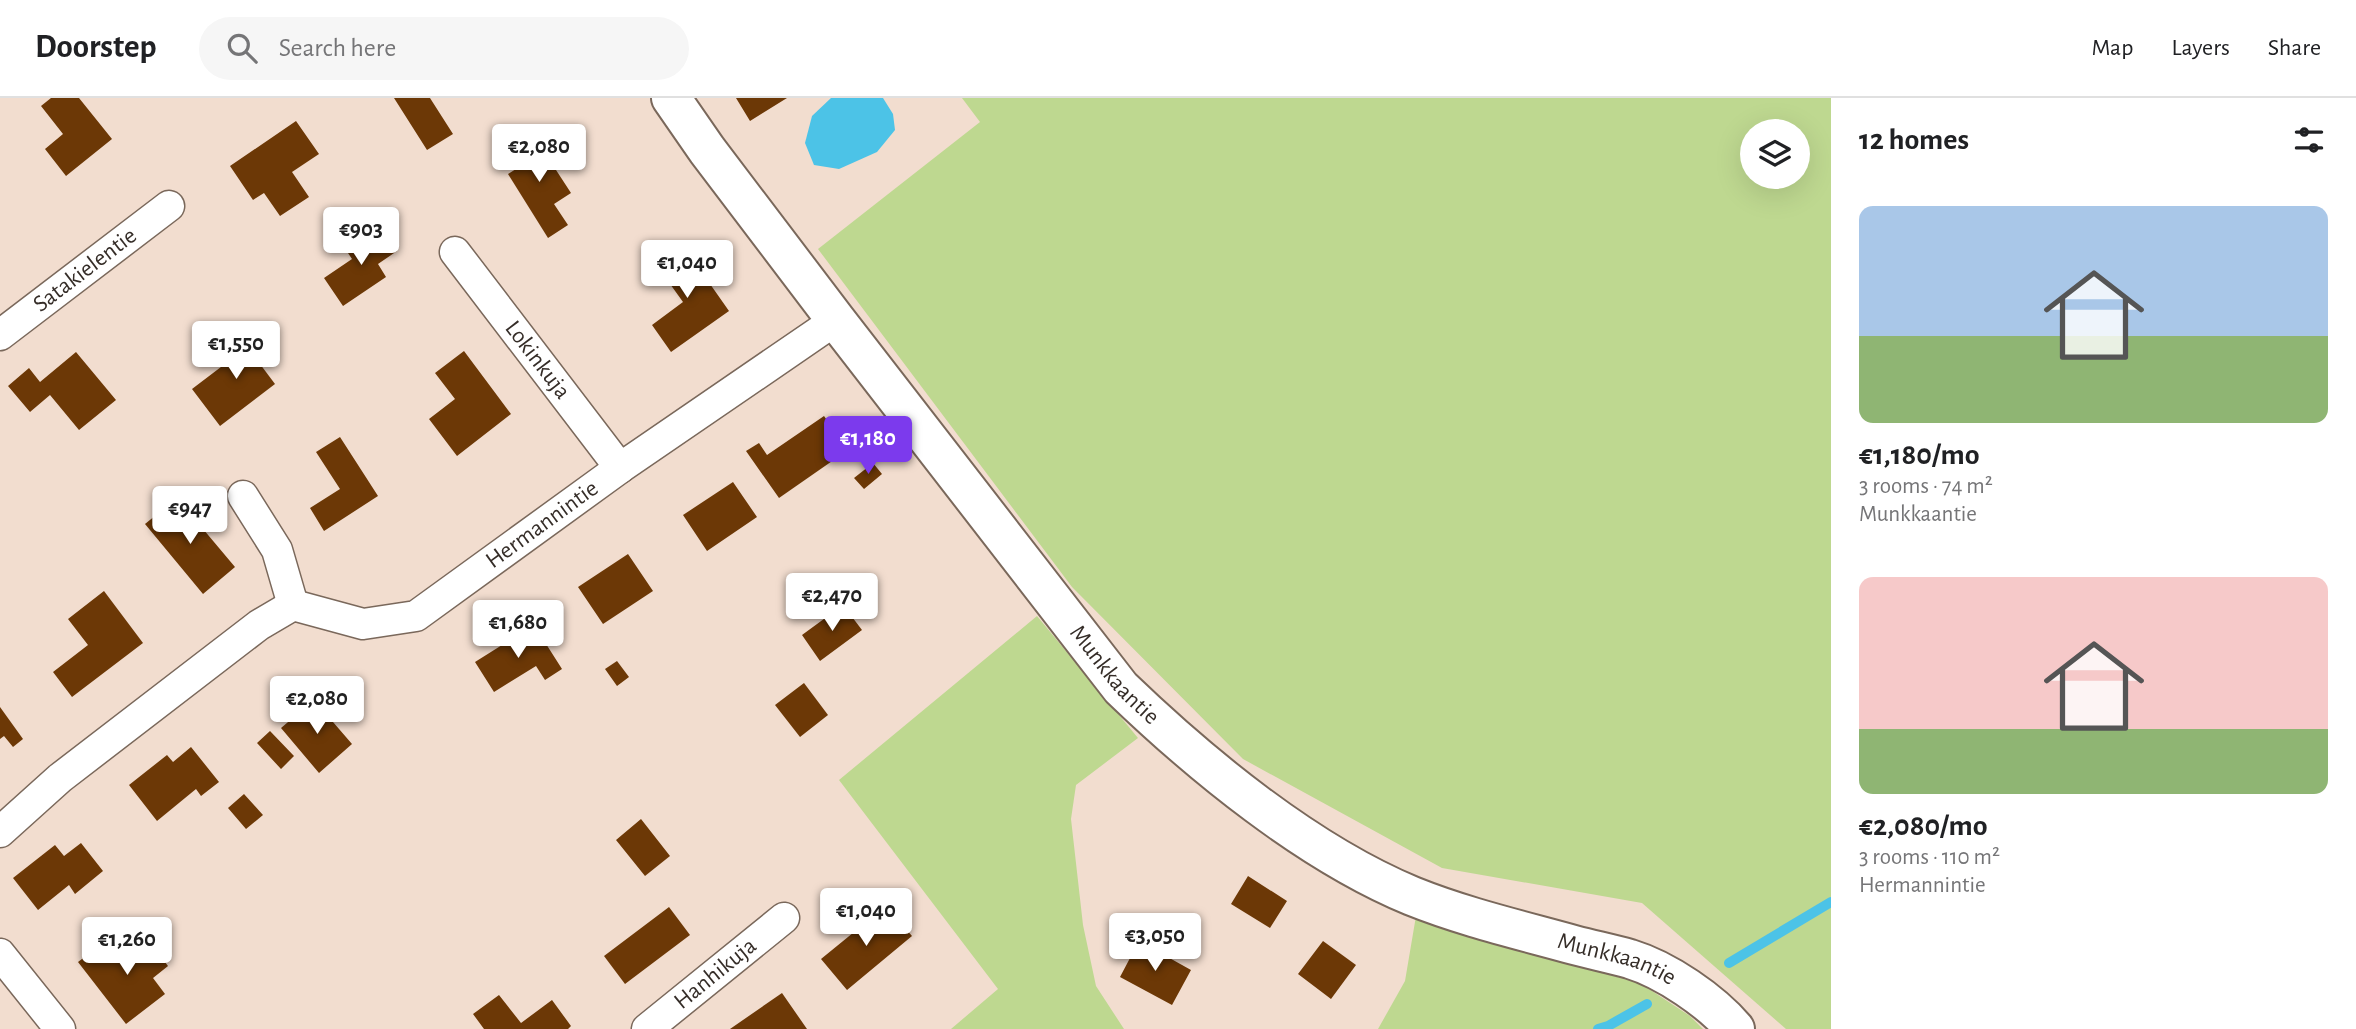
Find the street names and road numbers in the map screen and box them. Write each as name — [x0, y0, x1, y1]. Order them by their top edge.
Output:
street label: Satakielentie — [29, 223, 141, 317]
street label: Lokinkuja — [500, 317, 575, 404]
street label: Hermannintie — [481, 476, 603, 573]
street label: Munkkaantie — [1065, 621, 1164, 729]
street label: Munkkaantie — [1555, 929, 1680, 990]
street label: Hanhikuja — [670, 933, 761, 1014]

